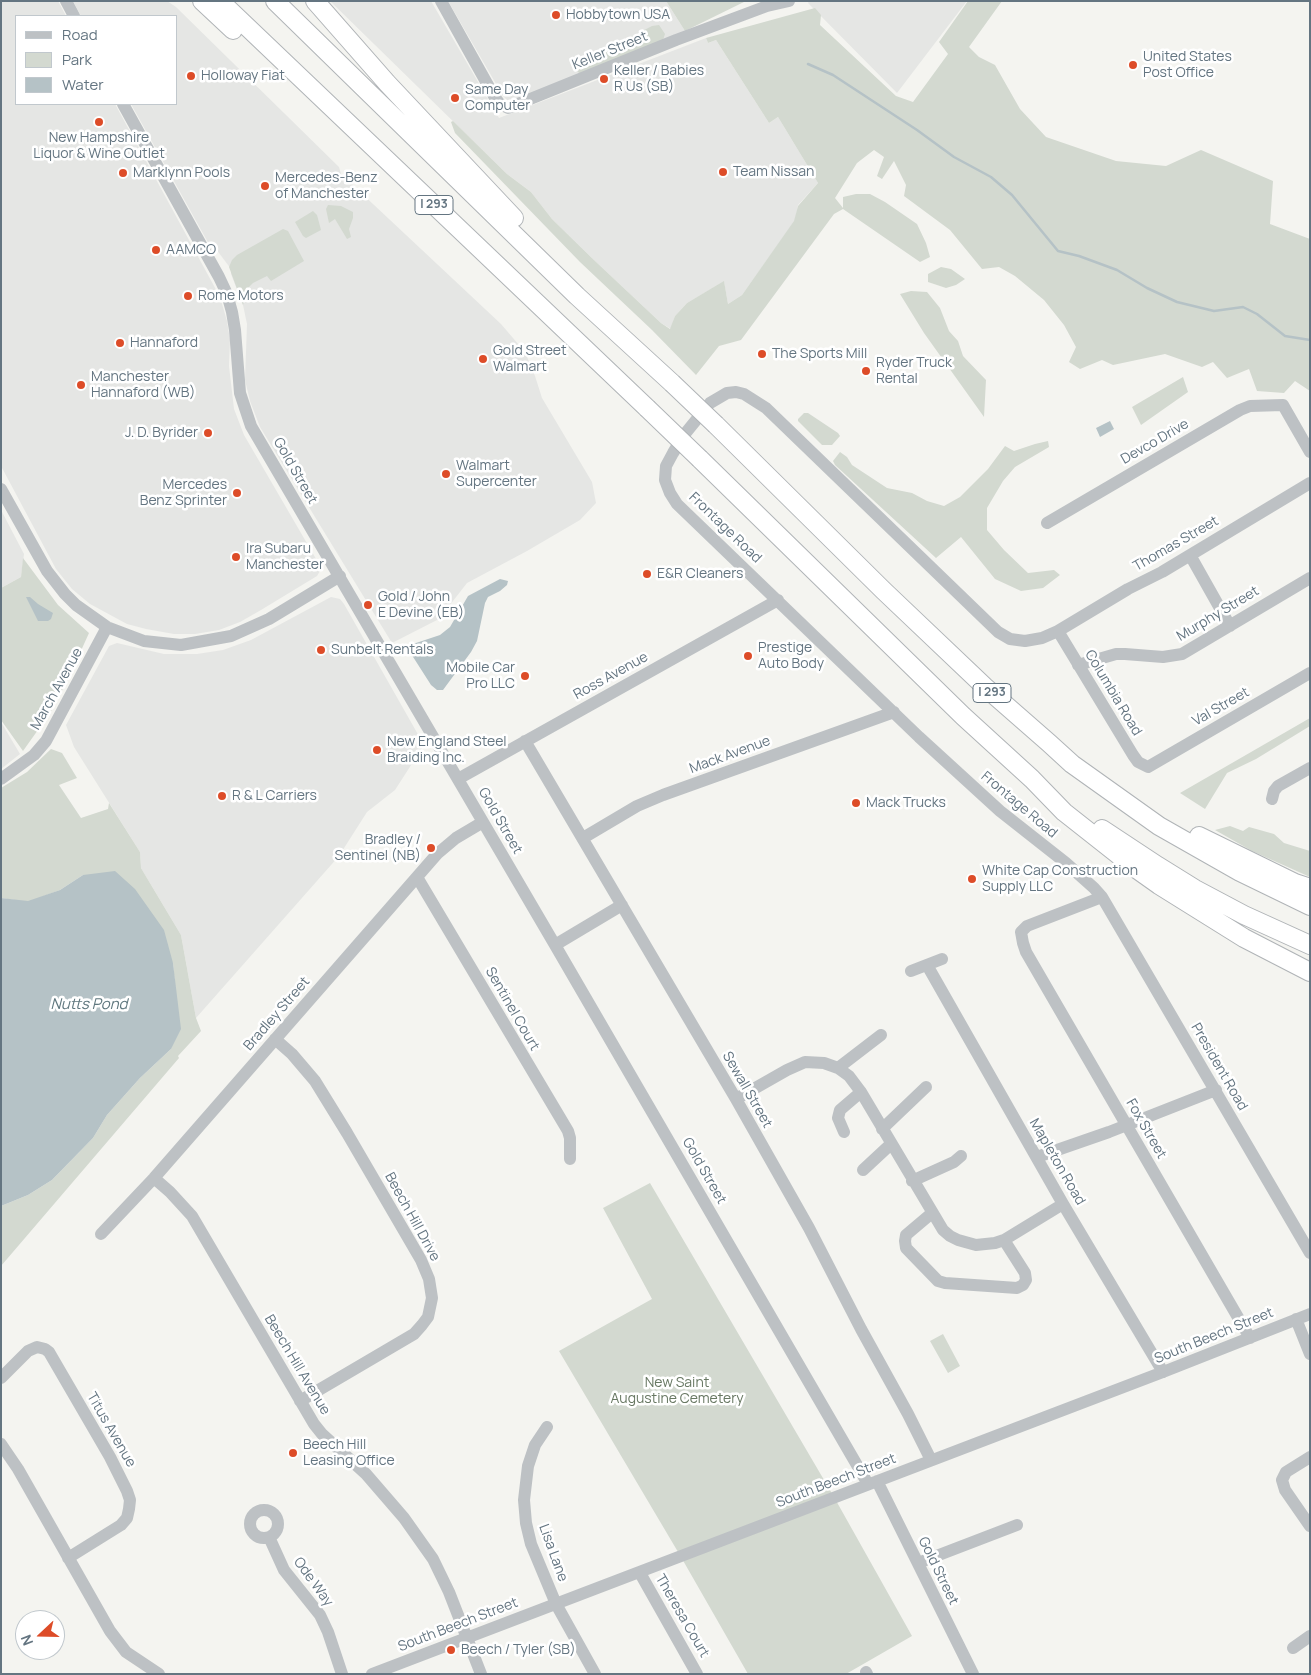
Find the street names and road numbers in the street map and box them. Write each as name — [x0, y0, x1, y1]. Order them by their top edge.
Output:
street label: Keller Street — [570, 28, 650, 74]
road number: I 293 — [415, 196, 453, 214]
street label: Devco Drive — [1118, 416, 1192, 468]
street label: Gold Street — [269, 435, 321, 507]
street label: Frontage Road — [685, 489, 765, 567]
street label: Thomas Street — [1130, 513, 1222, 575]
street label: Murphy Street — [1174, 583, 1262, 645]
street label: March Avenue — [28, 645, 86, 733]
street label: Columbia Road — [1081, 647, 1145, 739]
street label: Ross Avenue — [571, 649, 651, 703]
road number: I 293 — [973, 684, 1011, 702]
street label: Val Street — [1190, 684, 1252, 730]
street label: Mack Avenue — [687, 733, 773, 777]
street label: Frontage Road — [977, 768, 1061, 842]
street label: Gold Street — [474, 785, 526, 857]
street label: Sentinel Court — [481, 964, 543, 1054]
street label: Bradley Street — [240, 974, 314, 1054]
street label: President Road — [1187, 1020, 1251, 1114]
street label: Sewall Street — [718, 1049, 776, 1131]
street label: Fox Street — [1122, 1096, 1170, 1162]
street label: Mapleton Road — [1025, 1116, 1089, 1208]
street label: Gold Street — [678, 1135, 730, 1207]
street label: Beech Hill Drive — [381, 1170, 443, 1264]
street label: South Beech Street — [1152, 1304, 1276, 1368]
street label: Beech Hill Avenue — [260, 1312, 334, 1418]
street label: Titus Avenue — [83, 1390, 139, 1470]
street label: South Beech Street — [774, 1450, 898, 1512]
street label: Lisa Lane — [535, 1522, 571, 1584]
street label: Gold Street — [914, 1534, 962, 1608]
street label: Ode Way — [290, 1554, 336, 1610]
street label: Theresa Court — [651, 1571, 713, 1661]
street label: South Beech Street — [396, 1594, 520, 1656]

